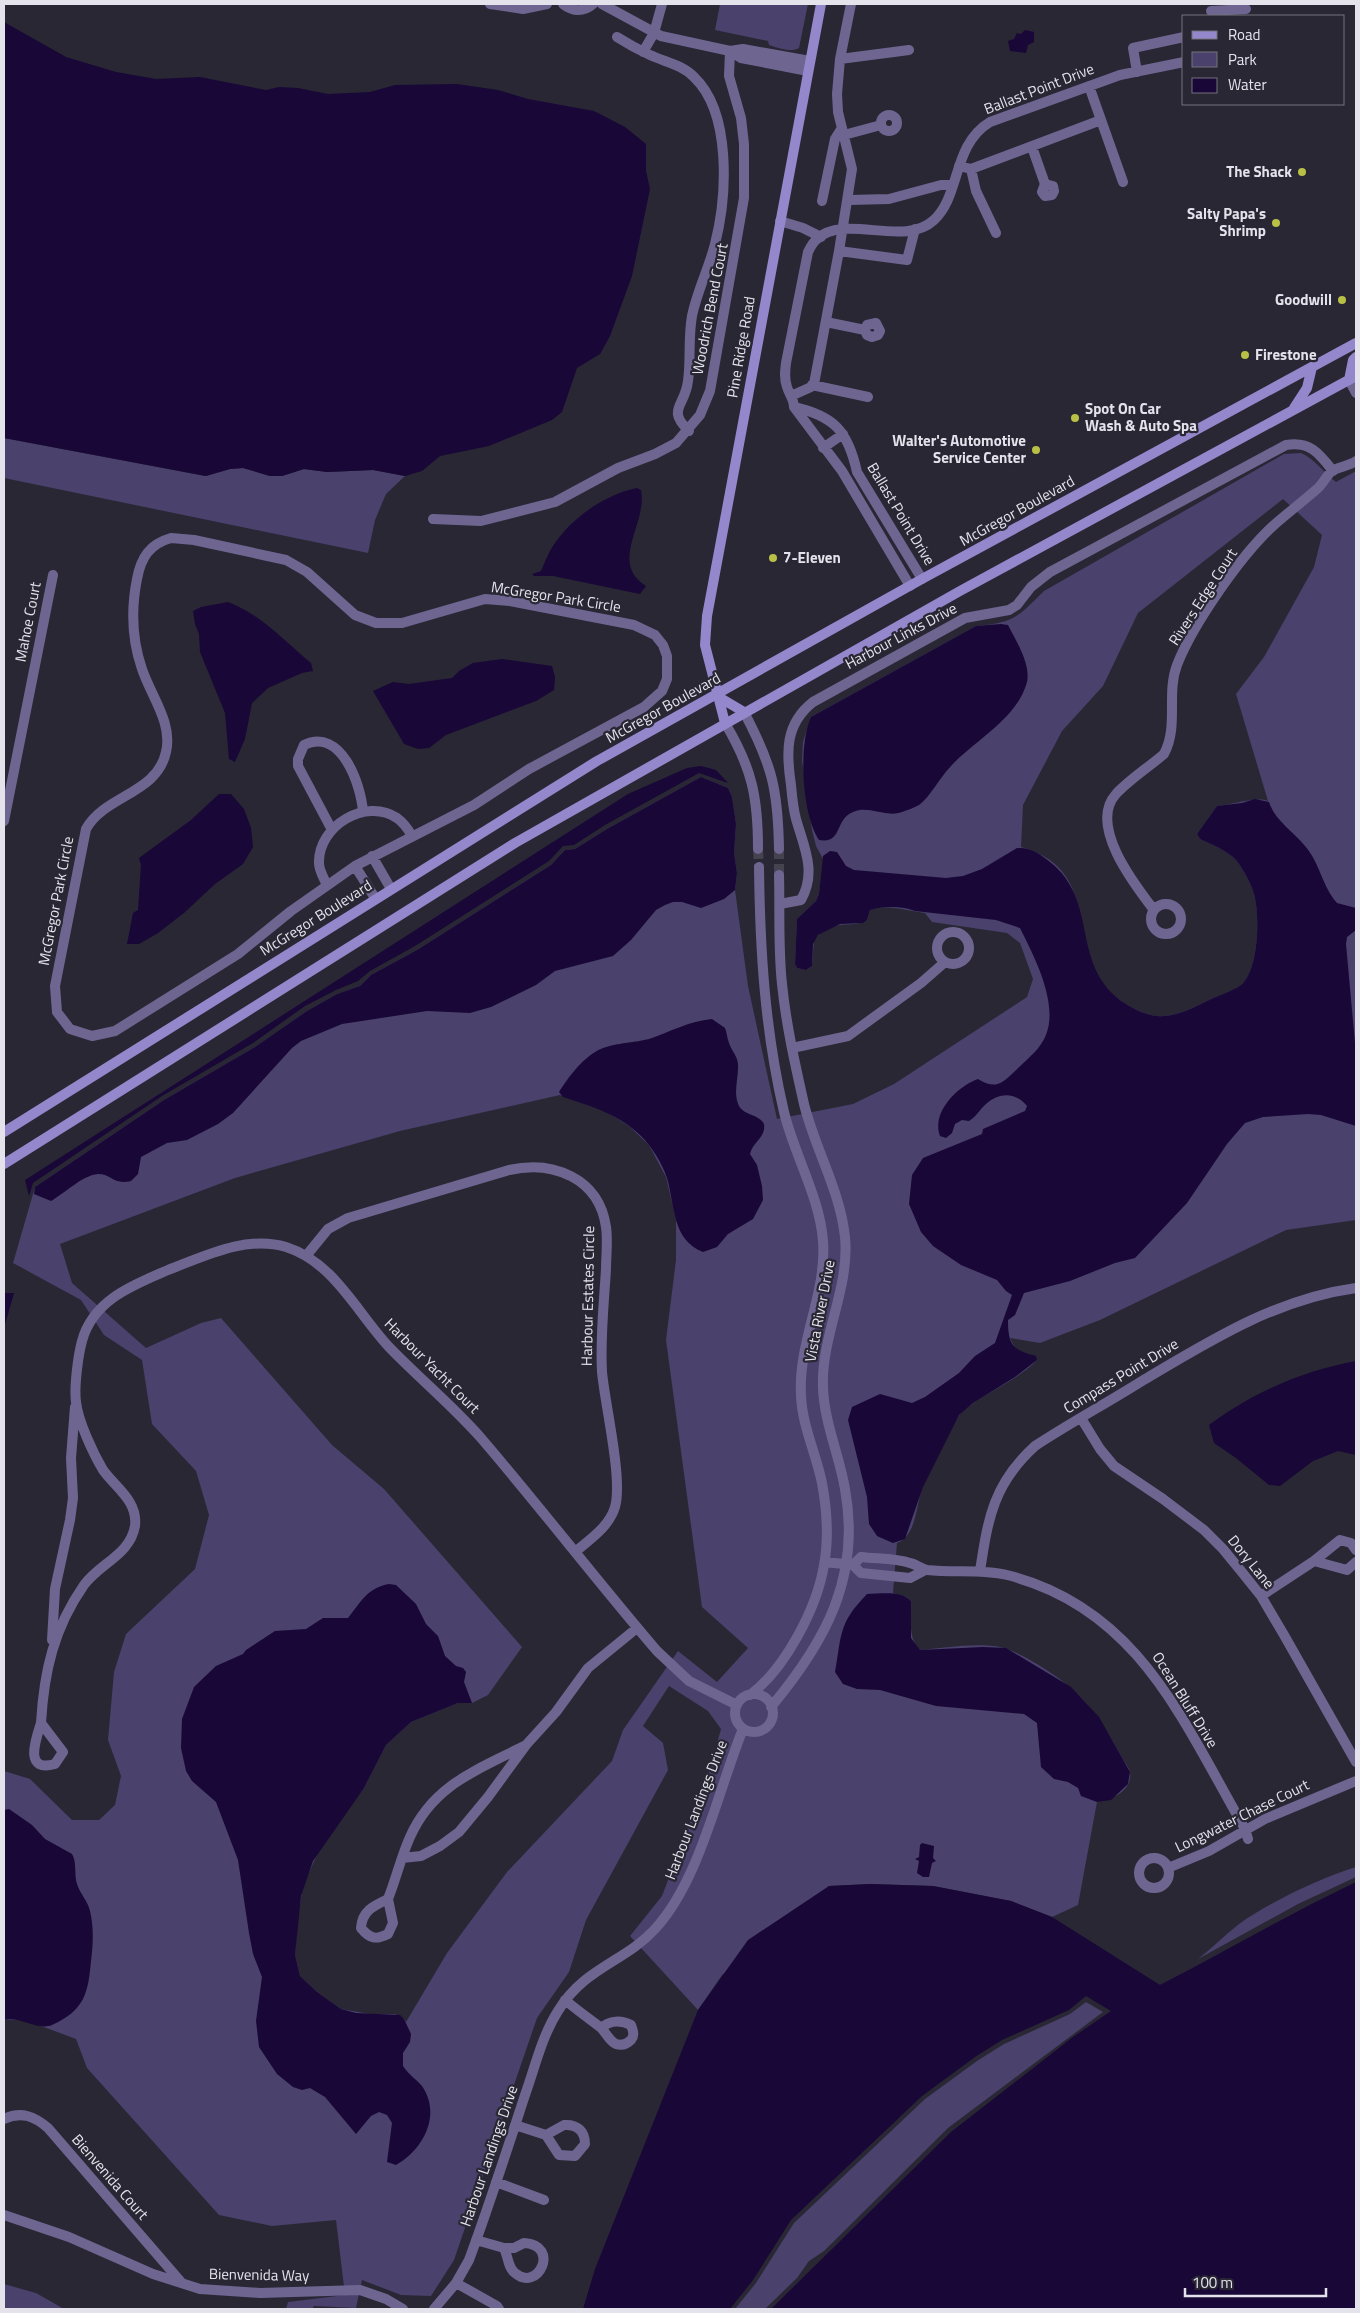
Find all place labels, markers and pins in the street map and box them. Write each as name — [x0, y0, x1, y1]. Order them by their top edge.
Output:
place label: The Shack — [1226, 160, 1292, 183]
marker: The Shack — [1296, 166, 1308, 178]
place label: Salty Papa's Shrimp — [1187, 202, 1266, 242]
marker: Salty Papa's Shrimp — [1270, 217, 1282, 229]
place label: Goodwill — [1275, 288, 1332, 311]
marker: Goodwill — [1336, 294, 1348, 306]
place label: Firestone — [1255, 343, 1317, 366]
marker: Firestone — [1239, 349, 1251, 361]
place label: Spot On Car Wash & Auto Spa — [1085, 397, 1197, 437]
marker: Spot On Car Wash & Auto Spa — [1069, 412, 1081, 424]
place label: Walter's Automotive Service Center — [892, 429, 1026, 469]
marker: Walter's Automotive Service Center — [1030, 444, 1042, 456]
place label: 7-Eleven — [783, 546, 841, 569]
marker: 7-Eleven — [767, 552, 779, 564]

